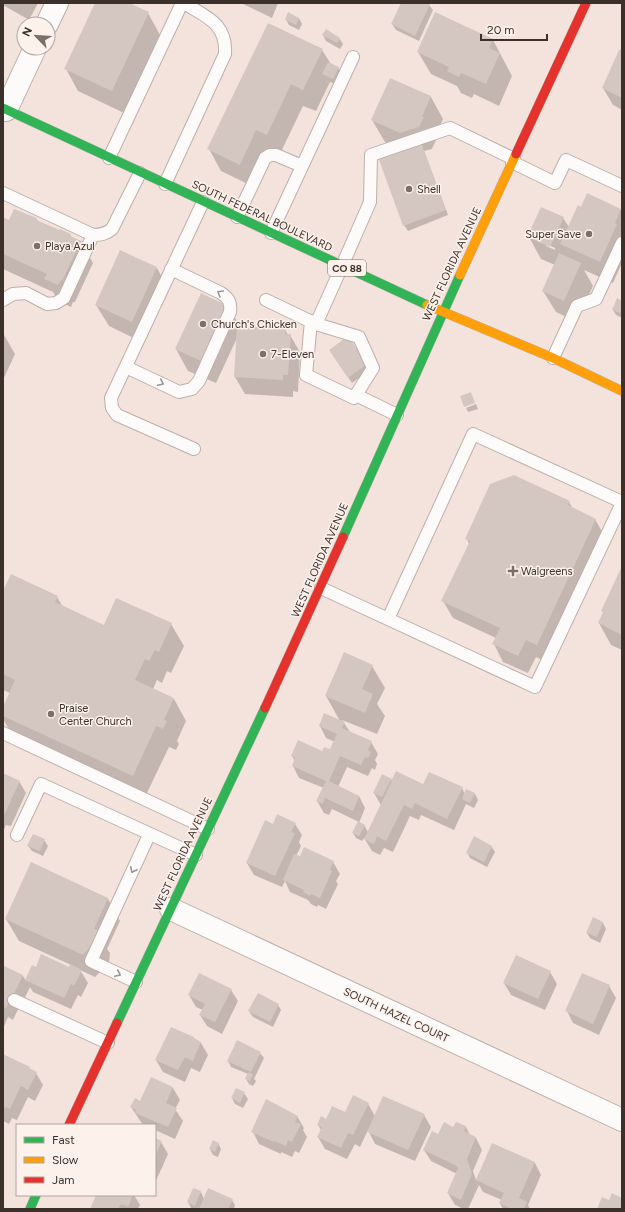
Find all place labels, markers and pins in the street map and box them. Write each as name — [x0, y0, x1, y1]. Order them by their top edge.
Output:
place label: Shell — [417, 183, 441, 196]
marker: Shell — [404, 184, 414, 194]
place label: Super Save — [525, 228, 581, 241]
marker: Super Save — [584, 229, 594, 239]
place label: Playa Azul — [45, 240, 95, 253]
marker: Playa Azul — [32, 241, 42, 251]
place label: Church's Chicken — [211, 318, 297, 331]
marker: Church's Chicken — [198, 319, 208, 329]
place label: 7-Eleven — [271, 348, 314, 361]
marker: 7-Eleven — [258, 349, 268, 359]
place label: Walgreens — [521, 565, 573, 578]
marker: Walgreens — [508, 566, 518, 576]
place label: Praise Center Church — [59, 702, 132, 728]
marker: Praise Center Church — [46, 709, 56, 719]

